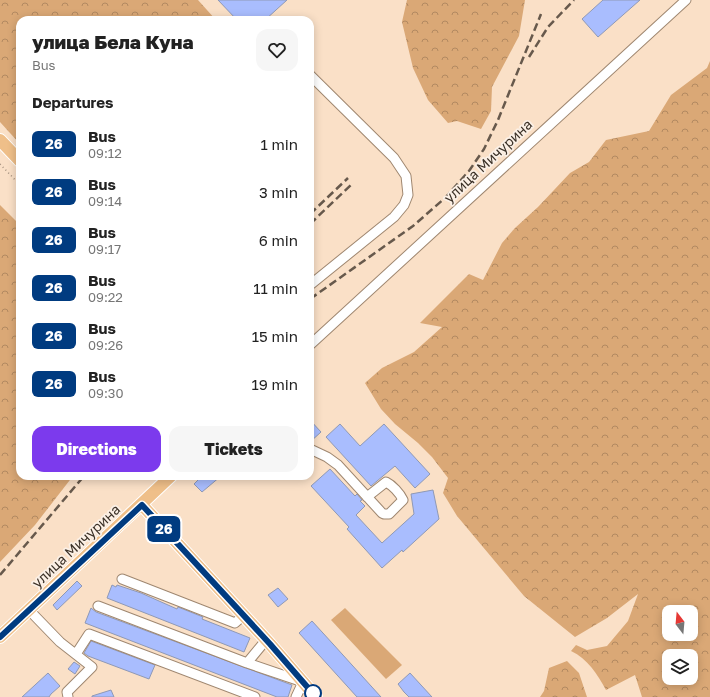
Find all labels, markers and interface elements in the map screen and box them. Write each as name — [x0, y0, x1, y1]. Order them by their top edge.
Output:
button: heart — [256, 29, 298, 71]
text: улица Бела Куна — [32, 30, 193, 53]
text: Bus — [32, 57, 55, 73]
text: Departures — [32, 93, 113, 111]
street label: улица Мичурина — [440, 115, 535, 206]
text: Bus — [88, 127, 116, 145]
text: 26 — [45, 135, 63, 152]
text: 1 min — [260, 135, 298, 153]
text: 09:12 — [88, 145, 122, 161]
text: Bus — [88, 175, 116, 193]
text: 26 — [45, 183, 63, 200]
text: 3 min — [259, 183, 298, 201]
text: 09:14 — [88, 193, 122, 209]
text: Bus — [88, 223, 116, 241]
text: 26 — [45, 231, 63, 248]
text: 6 min — [259, 231, 298, 249]
text: 09:17 — [88, 241, 121, 257]
text: Bus — [88, 271, 116, 289]
text: 26 — [45, 279, 63, 296]
text: 11 min — [253, 279, 298, 297]
text: 09:22 — [88, 289, 123, 305]
text: Bus — [88, 319, 116, 337]
text: 26 — [45, 327, 63, 344]
text: 15 min — [252, 327, 298, 345]
text: 09:26 — [88, 337, 123, 353]
text: Bus — [88, 367, 116, 385]
text: 26 — [45, 375, 63, 392]
text: 19 min — [251, 375, 298, 393]
text: 09:30 — [88, 385, 124, 401]
button: Directions — [32, 426, 161, 472]
button: Tickets — [169, 426, 298, 472]
street label: улица Мичурина — [28, 500, 123, 591]
line badge: 26 — [146, 516, 182, 542]
text: 26 — [155, 520, 173, 537]
north arrow — [662, 605, 698, 641]
map controls — [662, 605, 698, 685]
button: layers — [662, 649, 698, 685]
unlabelled marker — [304, 684, 322, 697]

